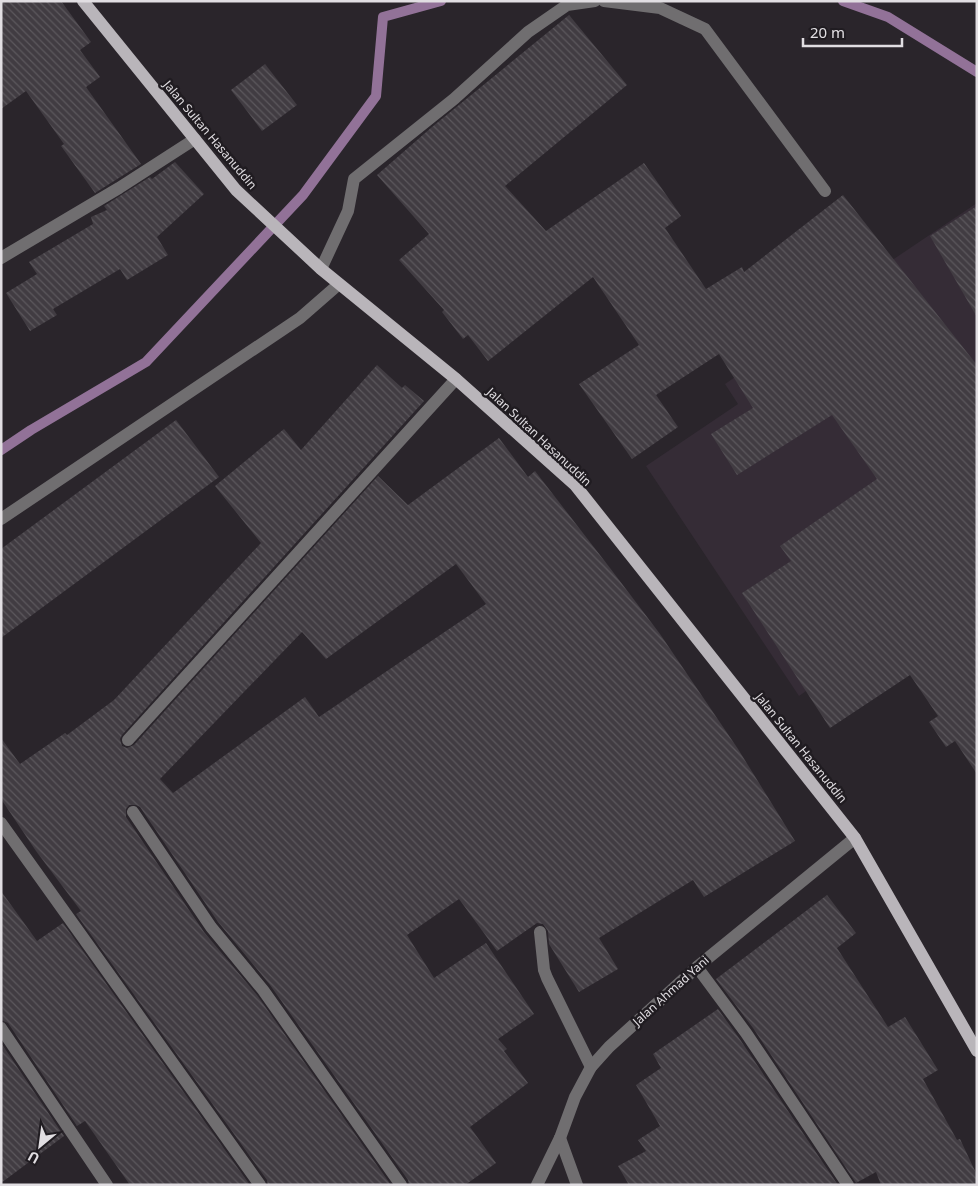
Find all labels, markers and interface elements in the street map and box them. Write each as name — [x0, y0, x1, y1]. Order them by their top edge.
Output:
scale bar — [803, 15, 902, 47]
text: 20 m — [810, 22, 845, 42]
street label: Jalan Sultan Hasanuddin — [159, 76, 261, 193]
street label: Jalan Sultan Hasanuddin — [483, 383, 595, 490]
street label: Jalan Sultan Hasanuddin — [751, 688, 851, 806]
street label: Jalan Ahmad Yani — [628, 952, 713, 1030]
north arrow — [15, 1121, 65, 1171]
text: U — [24, 1147, 43, 1169]

